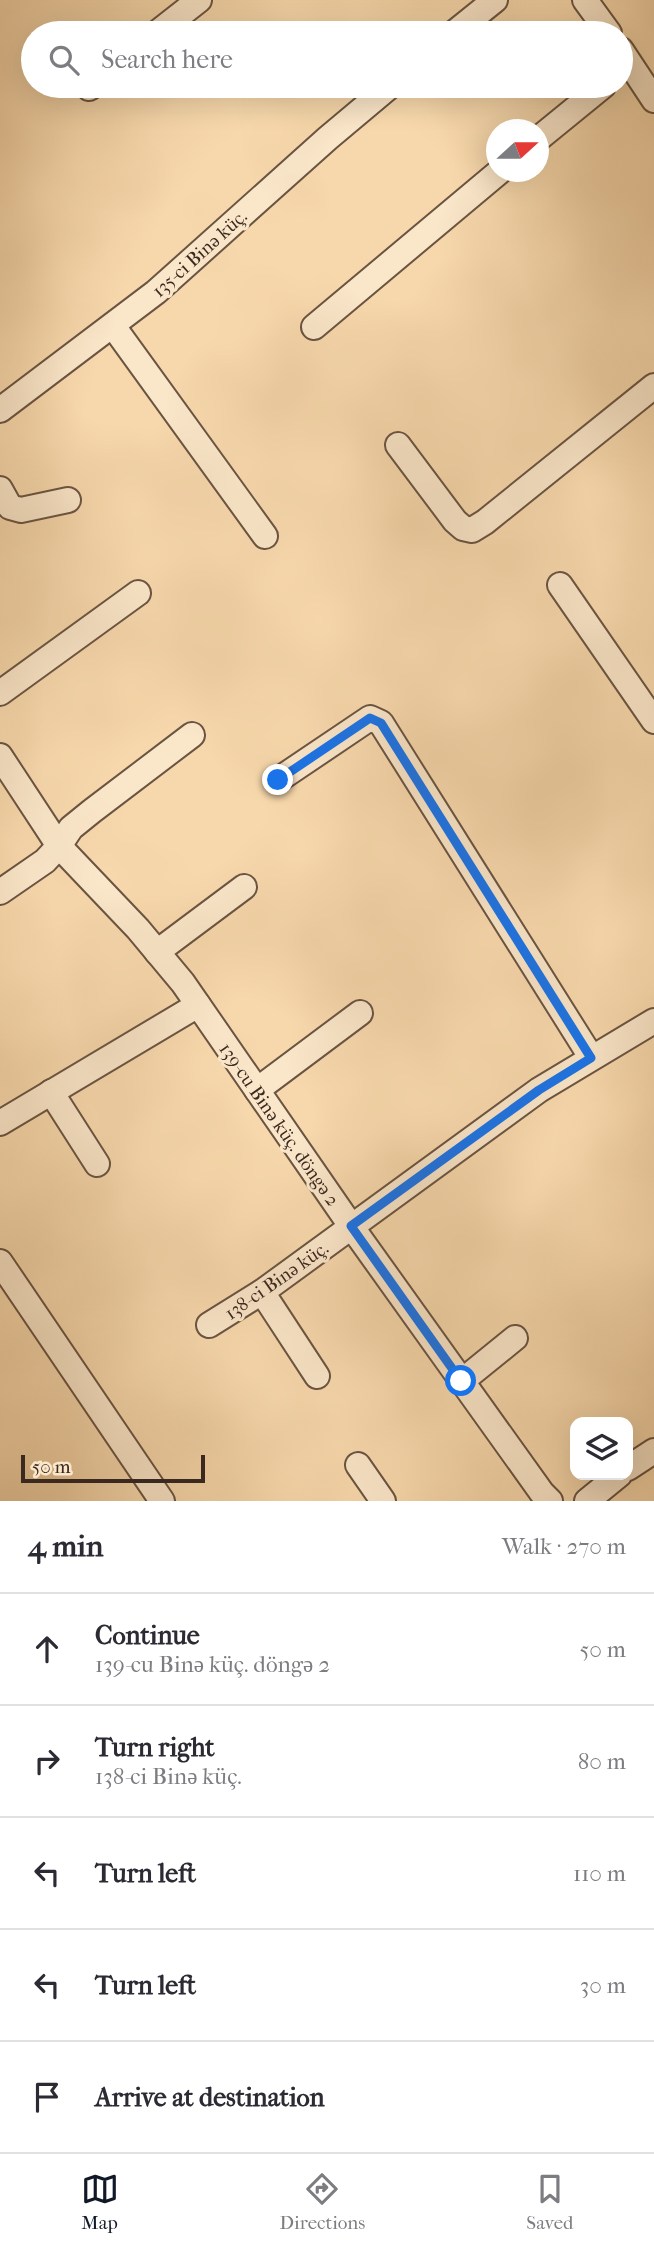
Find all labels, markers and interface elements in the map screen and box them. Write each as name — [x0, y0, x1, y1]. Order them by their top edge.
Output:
search box — [21, 21, 633, 98]
icon: search — [45, 41, 83, 79]
text: Search here — [101, 44, 233, 75]
north arrow — [486, 119, 549, 182]
street label: 135-ci Binə küç. — [148, 205, 252, 302]
route end — [262, 764, 293, 795]
street label: 139-cu Binə küç. döngə 2 — [214, 1039, 344, 1211]
street label: 138-ci Binə küç. — [221, 1237, 333, 1325]
route start — [445, 1365, 476, 1396]
map controls — [570, 1417, 633, 1480]
button: layers — [570, 1417, 633, 1480]
scale bar — [21, 1452, 205, 1484]
text: 50 m — [32, 1456, 71, 1478]
text: 4 min — [28, 1529, 103, 1564]
text: Walk · 270 m — [502, 1533, 626, 1560]
text: Continue — [95, 1620, 200, 1651]
icon: ahead — [28, 1630, 66, 1668]
text: 50 m — [579, 1636, 626, 1663]
text: 139-cu Binə küç. döngə 2 — [95, 1651, 330, 1678]
text: Turn right — [95, 1732, 215, 1763]
icon: right — [28, 1742, 66, 1780]
text: 80 m — [578, 1748, 626, 1775]
text: 138-ci Binə küç. — [95, 1763, 242, 1790]
icon: left — [28, 1854, 66, 1892]
text: Turn left — [95, 1858, 196, 1889]
text: 110 m — [573, 1860, 626, 1887]
icon: left — [28, 1966, 66, 2004]
text: Turn left — [95, 1970, 196, 2001]
text: 30 m — [580, 1972, 626, 1999]
icon: arrive — [28, 2078, 66, 2116]
text: Arrive at destination — [95, 2082, 325, 2113]
tab: Map — [81, 2170, 119, 2234]
tab: Directions — [280, 2170, 365, 2234]
tab: Saved — [526, 2170, 573, 2234]

